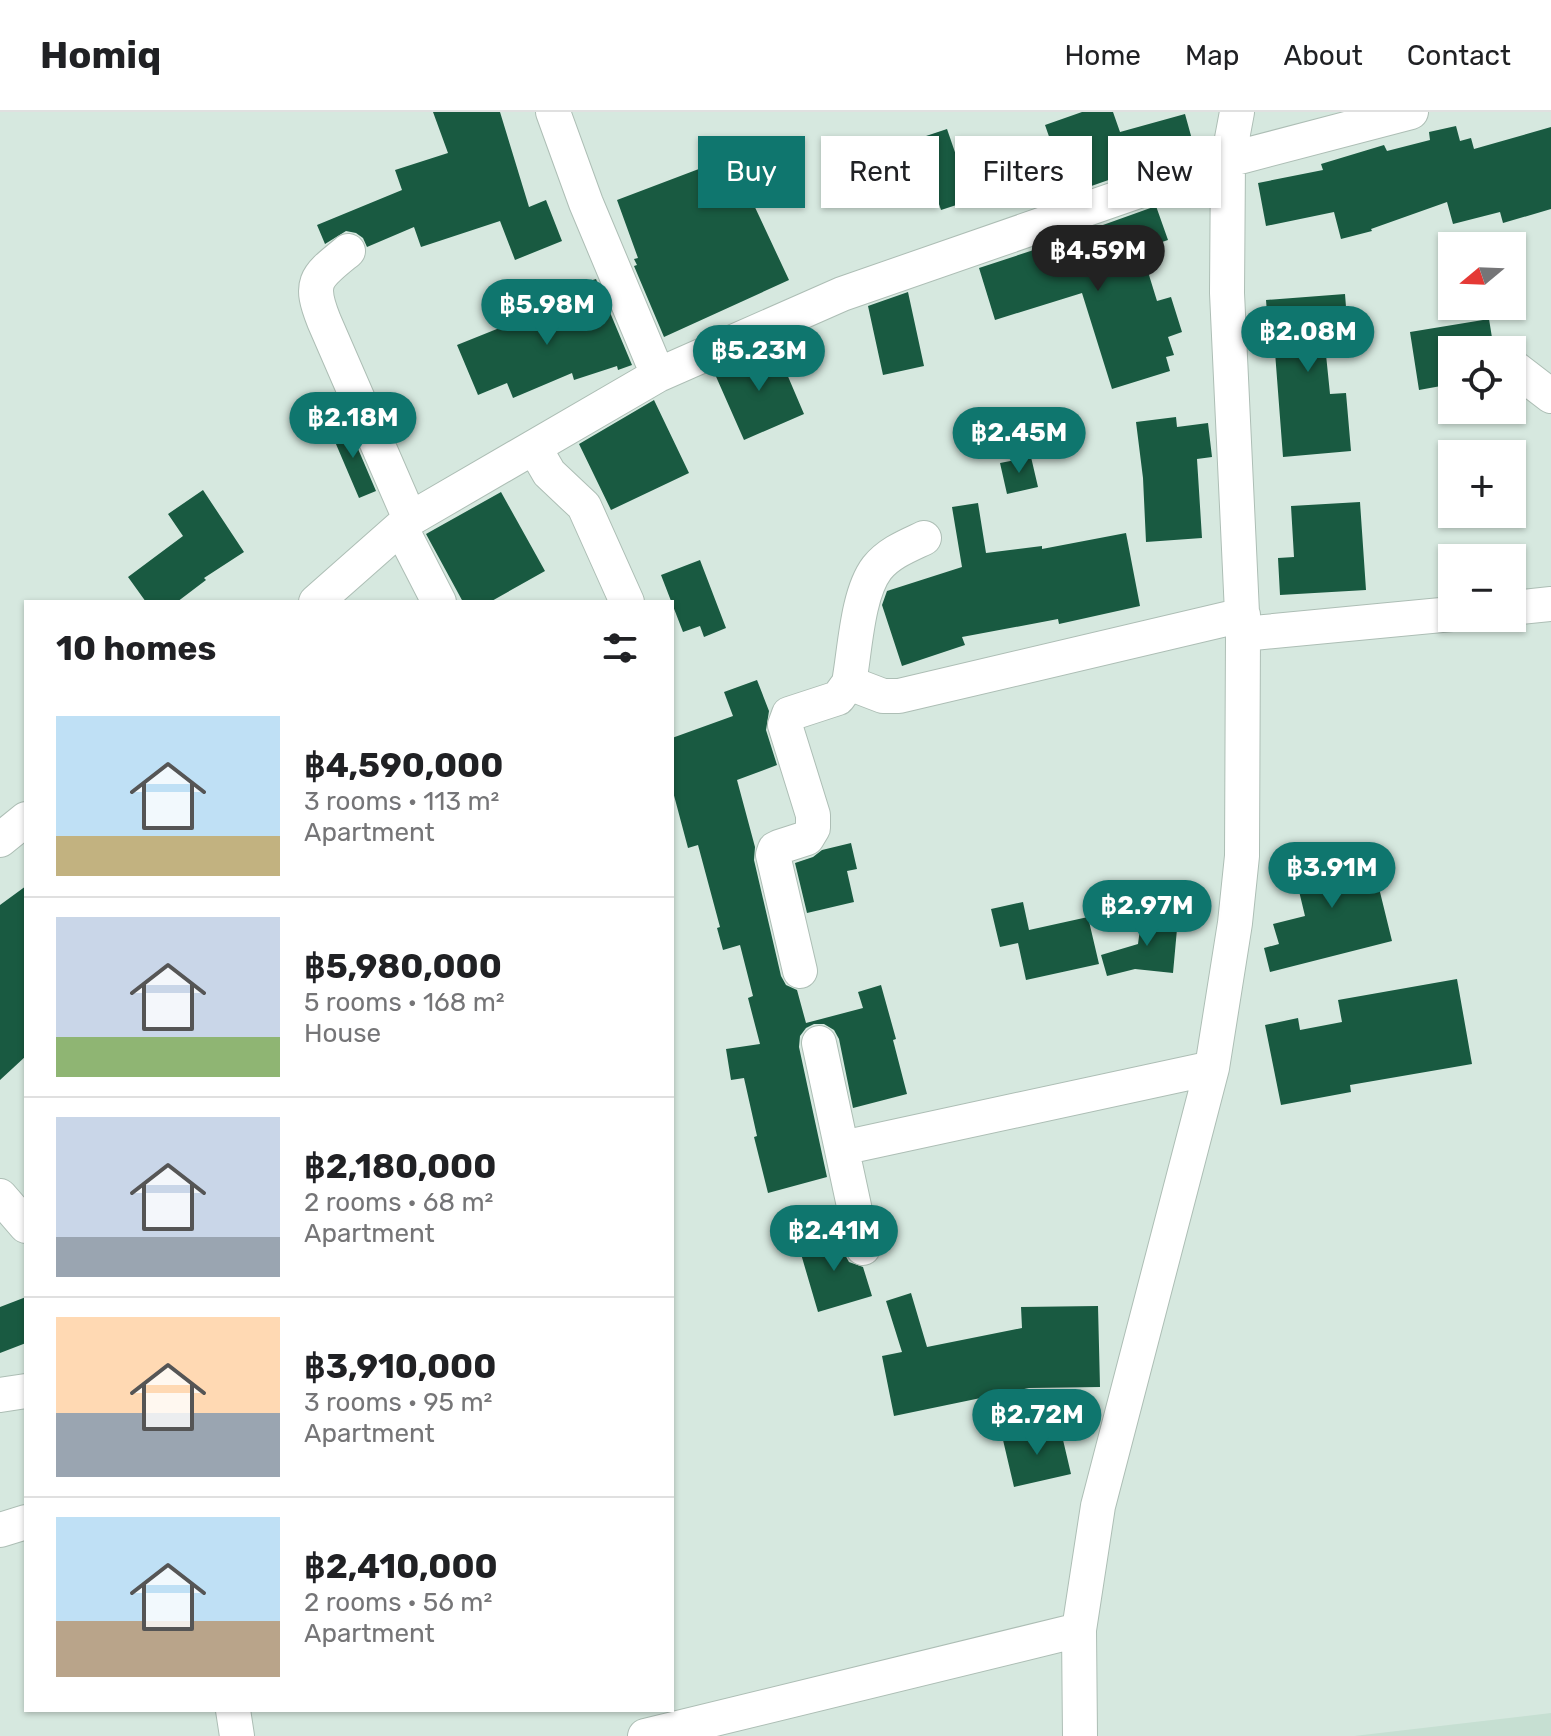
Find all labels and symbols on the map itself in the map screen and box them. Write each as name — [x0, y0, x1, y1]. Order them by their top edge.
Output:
pin: ฿4.59M — [1033, 225, 1163, 293]
north arrow — [1438, 232, 1526, 320]
pin: ฿5.98M — [482, 279, 612, 347]
pin: ฿2.08M — [1243, 306, 1373, 374]
pin: ฿5.23M — [694, 325, 824, 393]
pin: ฿2.18M — [288, 392, 418, 460]
pin: ฿2.45M — [954, 407, 1084, 475]
pin: ฿3.91M — [1267, 842, 1397, 910]
pin: ฿2.97M — [1082, 880, 1212, 948]
pin: ฿2.41M — [769, 1205, 899, 1273]
pin: ฿2.72M — [972, 1389, 1102, 1457]

